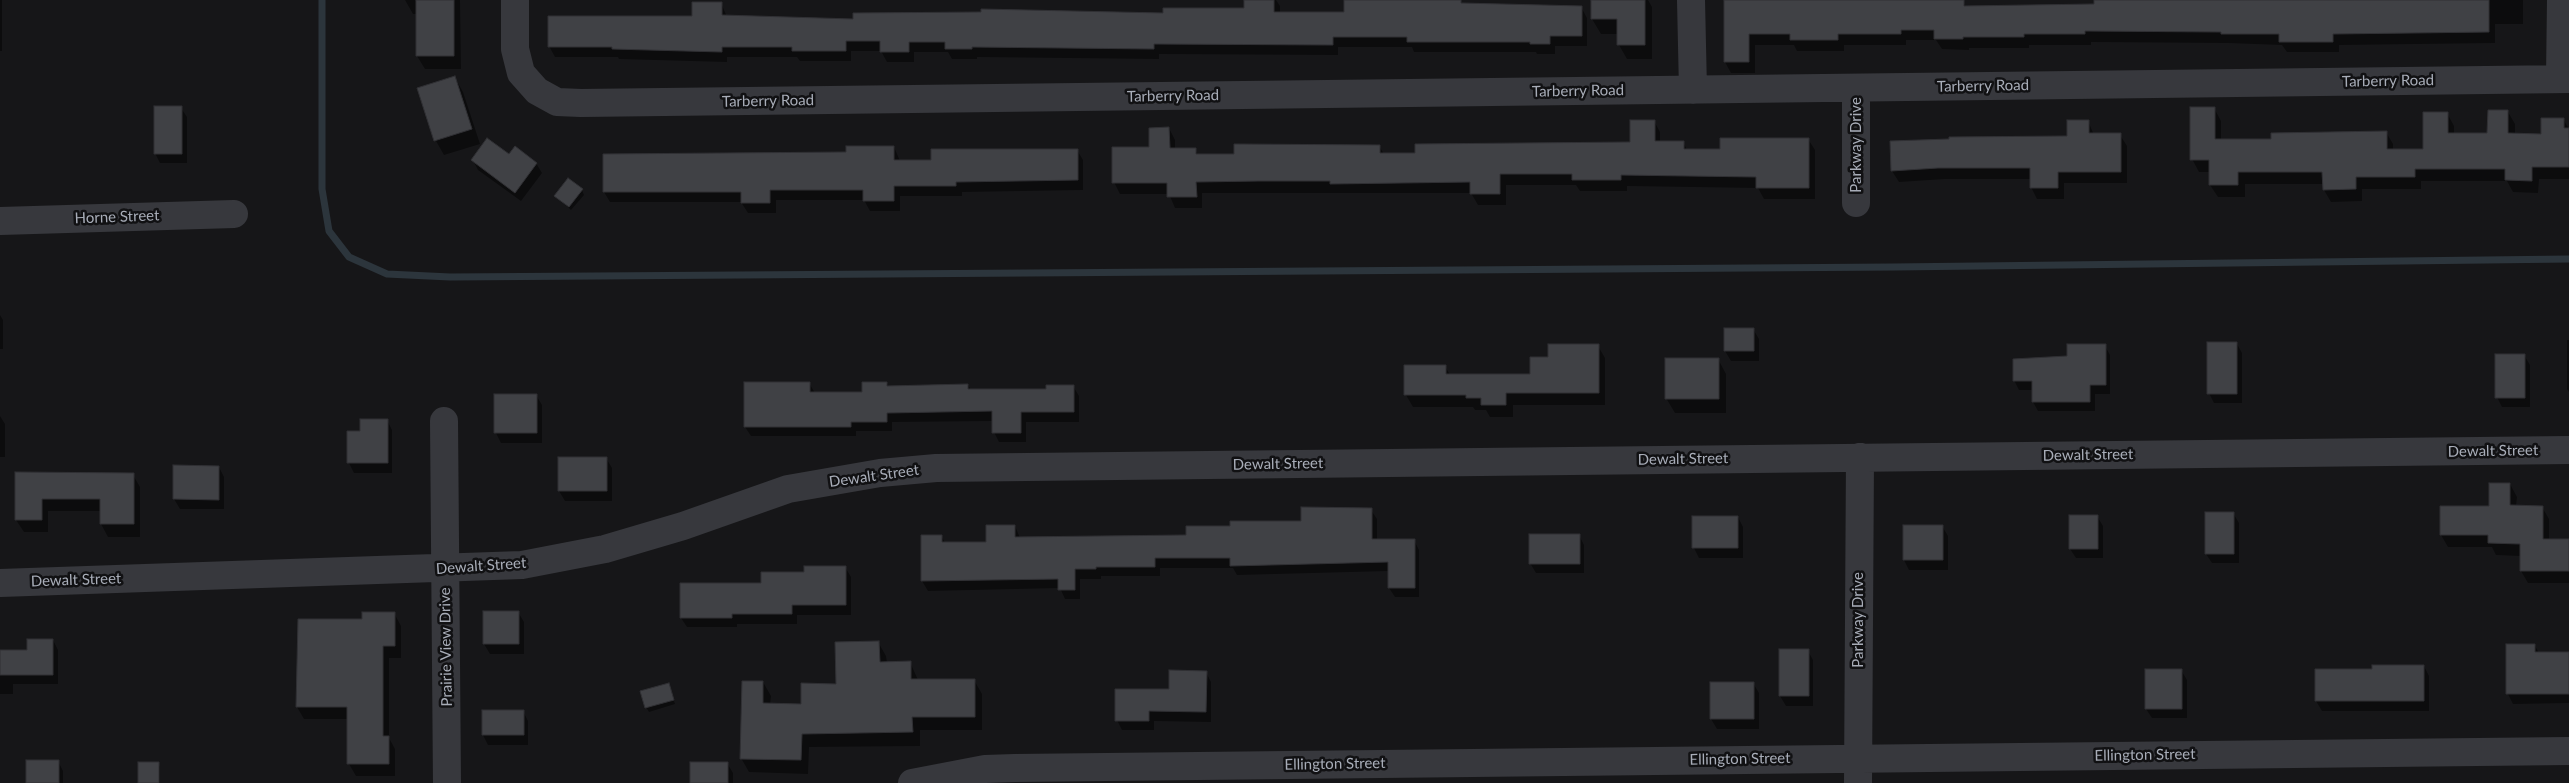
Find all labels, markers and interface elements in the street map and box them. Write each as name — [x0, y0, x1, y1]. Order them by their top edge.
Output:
street label: Tarberry Road — [2342, 71, 2434, 91]
street label: Tarberry Road — [1937, 76, 2029, 96]
street label: Tarberry Road — [1532, 81, 1624, 101]
street label: Tarberry Road — [1127, 86, 1219, 106]
street label: Tarberry Road — [722, 91, 814, 111]
street label: Parkway Drive — [1847, 97, 1865, 193]
street label: Horne Street — [74, 207, 160, 227]
street label: Dewalt Street — [2448, 441, 2538, 461]
street label: Dewalt Street — [2043, 445, 2133, 465]
street label: Dewalt Street — [1638, 449, 1728, 469]
street label: Dewalt Street — [1233, 454, 1323, 474]
street label: Dewalt Street — [828, 461, 920, 491]
street label: Dewalt Street — [435, 554, 527, 578]
street label: Dewalt Street — [30, 569, 122, 591]
street label: Parkway Drive — [1849, 572, 1867, 668]
street label: Prairie View Drive — [436, 587, 456, 707]
street label: Ellington Street — [2094, 745, 2196, 765]
street label: Ellington Street — [1689, 749, 1791, 769]
street label: Ellington Street — [1284, 754, 1386, 774]

